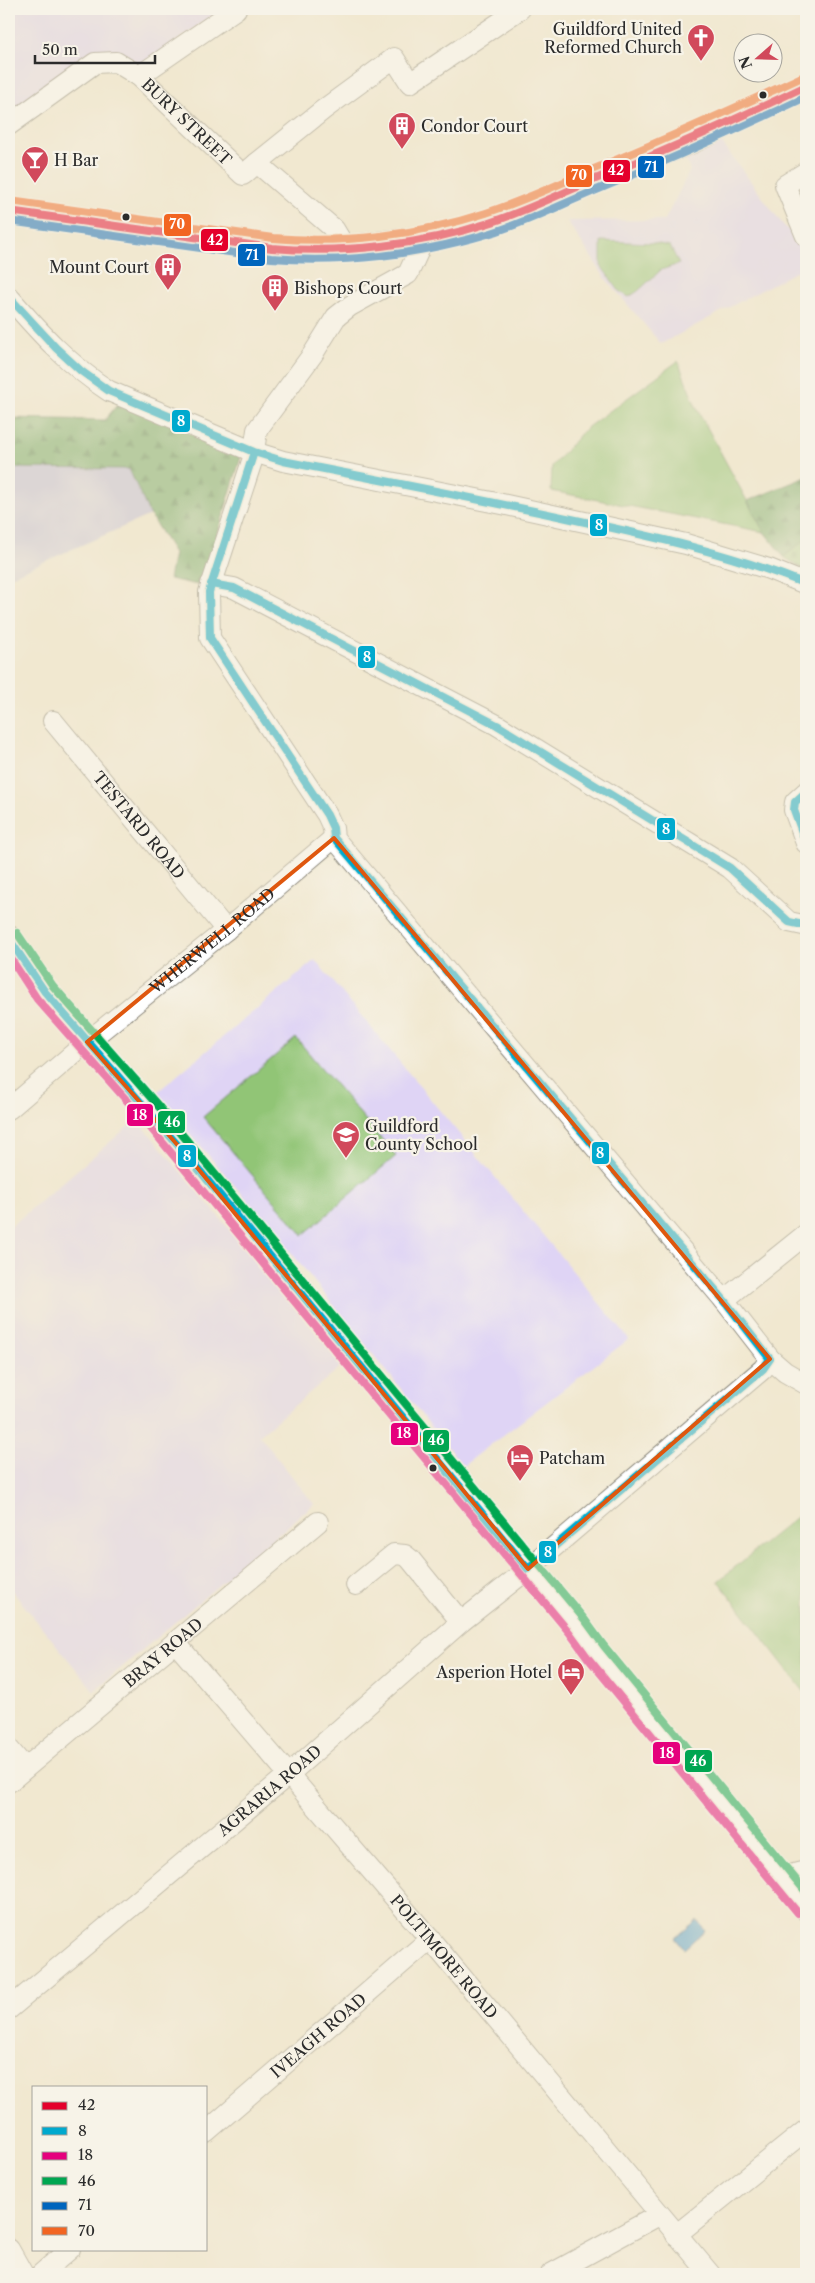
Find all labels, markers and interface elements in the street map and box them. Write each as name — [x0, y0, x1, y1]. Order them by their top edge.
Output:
place label: Guildford United Reformed Church — [544, 19, 682, 57]
church icon: Guildford United Reformed Church — [686, 23, 716, 62]
scale bar — [35, 32, 155, 64]
north arrow — [732, 32, 782, 82]
text: 50 m — [42, 40, 78, 59]
text: N — [735, 54, 756, 71]
street label: BURY STREET — [138, 74, 236, 169]
unlabelled marker — [758, 90, 768, 100]
building icon: Condor Court — [387, 111, 417, 150]
place label: Condor Court — [421, 116, 528, 136]
bar icon: H Bar — [20, 145, 50, 184]
place label: H Bar — [54, 150, 99, 170]
line badge: 71 — [637, 155, 665, 179]
text: 71 — [644, 158, 658, 176]
line badge: 42 — [602, 159, 631, 183]
text: 42 — [608, 161, 624, 179]
line badge: 70 — [565, 164, 593, 188]
text: 70 — [571, 166, 587, 184]
unlabelled marker — [121, 212, 131, 222]
line badge: 70 — [163, 213, 192, 237]
text: 70 — [169, 215, 185, 233]
line badge: 42 — [200, 228, 229, 252]
text: 42 — [207, 231, 223, 249]
line badge: 71 — [237, 243, 266, 267]
text: 71 — [245, 246, 259, 264]
building icon: Mount Court — [153, 252, 183, 291]
place label: Mount Court — [49, 257, 149, 277]
building icon: Bishops Court — [260, 273, 290, 312]
place label: Bishops Court — [294, 278, 403, 298]
line badge: 8 — [171, 409, 191, 433]
text: 8 — [177, 412, 185, 430]
line badge: 8 — [589, 513, 608, 537]
text: 8 — [595, 516, 603, 534]
line badge: 8 — [357, 645, 376, 669]
text: 8 — [363, 648, 371, 666]
street label: TESTARD ROAD — [89, 767, 189, 883]
line badge: 8 — [656, 817, 676, 841]
text: 8 — [662, 820, 670, 838]
street label: WHERWELL ROAD — [145, 883, 279, 998]
line badge: 18 — [126, 1103, 154, 1127]
text: 18 — [133, 1106, 147, 1124]
line badge: 46 — [157, 1110, 186, 1134]
text: 46 — [164, 1113, 180, 1131]
place label: Guildford County School — [365, 1116, 478, 1154]
school or university icon: Guildford County School — [331, 1120, 361, 1159]
line badge: 8 — [591, 1141, 610, 1165]
line badge: 8 — [177, 1144, 197, 1168]
text: 8 — [596, 1144, 604, 1162]
text: 8 — [183, 1147, 191, 1165]
line badge: 18 — [390, 1422, 419, 1446]
text: 18 — [397, 1424, 411, 1442]
line badge: 46 — [422, 1429, 450, 1453]
text: 46 — [428, 1431, 444, 1449]
hotel icon: Patcham — [505, 1443, 535, 1482]
place label: Patcham — [539, 1448, 605, 1468]
unlabelled marker — [428, 1463, 438, 1473]
line badge: 8 — [538, 1540, 557, 1564]
text: 8 — [544, 1543, 552, 1561]
street label: BRAY ROAD — [119, 1614, 207, 1692]
hotel icon: Asperion Hotel — [556, 1657, 586, 1696]
place label: Asperion Hotel — [435, 1662, 552, 1682]
street label: AGRARIA ROAD — [212, 1740, 325, 1841]
line badge: 18 — [652, 1741, 681, 1765]
text: 18 — [660, 1744, 674, 1762]
line badge: 46 — [684, 1749, 713, 1773]
text: 46 — [690, 1752, 706, 1770]
street label: POLTIMORE ROAD — [386, 1890, 502, 2023]
street label: IVEAGH ROAD — [266, 1989, 370, 2082]
legend — [32, 2086, 208, 2250]
text: 42 — [78, 2095, 95, 2114]
text: 8 — [78, 2121, 87, 2140]
text: 18 — [78, 2145, 93, 2164]
text: 46 — [78, 2171, 96, 2190]
text: 71 — [78, 2195, 92, 2214]
text: 70 — [78, 2221, 95, 2240]

